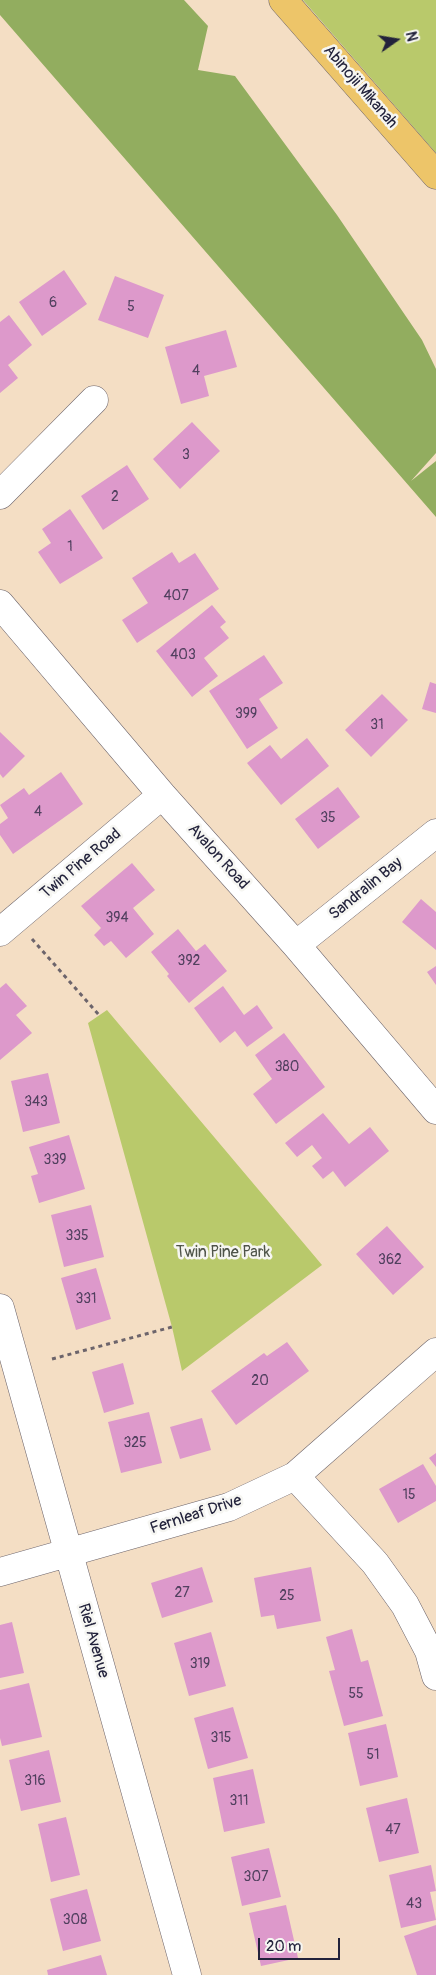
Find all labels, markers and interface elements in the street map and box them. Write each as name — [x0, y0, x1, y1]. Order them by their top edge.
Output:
north arrow — [371, 15, 421, 65]
text: N — [402, 30, 420, 43]
street label: Abinojii Mikanah — [319, 42, 401, 132]
house number: 6 — [49, 295, 57, 311]
house number: 5 — [127, 299, 135, 315]
house number: 4 — [192, 363, 200, 379]
house number: 3 — [182, 447, 190, 463]
house number: 2 — [111, 489, 119, 505]
house number: 1 — [67, 539, 73, 555]
house number: 407 — [163, 588, 189, 604]
house number: 403 — [170, 647, 196, 663]
house number: 399 — [235, 706, 257, 722]
house number: 31 — [370, 717, 384, 733]
house number: 4 — [34, 804, 42, 820]
house number: 35 — [320, 810, 336, 826]
street label: Avalon Road — [183, 820, 253, 894]
street label: Twin Pine Road — [37, 825, 125, 903]
street label: Sandralin Bay — [325, 854, 407, 924]
house number: 394 — [105, 910, 129, 926]
house number: 392 — [178, 953, 200, 969]
house number: 380 — [275, 1059, 299, 1075]
house number: 343 — [24, 1094, 48, 1110]
house number: 339 — [44, 1152, 66, 1168]
house number: 335 — [65, 1228, 89, 1244]
park label: Twin Pine Park — [176, 1243, 270, 1263]
house number: 362 — [378, 1252, 402, 1268]
house number: 331 — [75, 1291, 97, 1307]
house number: 20 — [251, 1373, 269, 1389]
house number: 325 — [123, 1435, 147, 1451]
house number: 15 — [402, 1487, 416, 1503]
street label: Fernleaf Drive — [148, 1491, 244, 1539]
house number: 27 — [174, 1585, 190, 1601]
house number: 25 — [279, 1588, 295, 1604]
street label: Riel Avenue — [73, 1602, 113, 1680]
house number: 319 — [190, 1656, 210, 1672]
house number: 55 — [348, 1686, 364, 1702]
house number: 315 — [211, 1730, 231, 1746]
house number: 51 — [366, 1747, 380, 1763]
house number: 316 — [24, 1773, 46, 1789]
house number: 311 — [230, 1793, 248, 1809]
house number: 47 — [385, 1822, 401, 1838]
house number: 307 — [244, 1869, 268, 1885]
house number: 43 — [406, 1896, 422, 1912]
house number: 308 — [63, 1912, 87, 1928]
scale bar — [261, 1928, 344, 1960]
text: 20 m — [266, 1937, 301, 1956]

